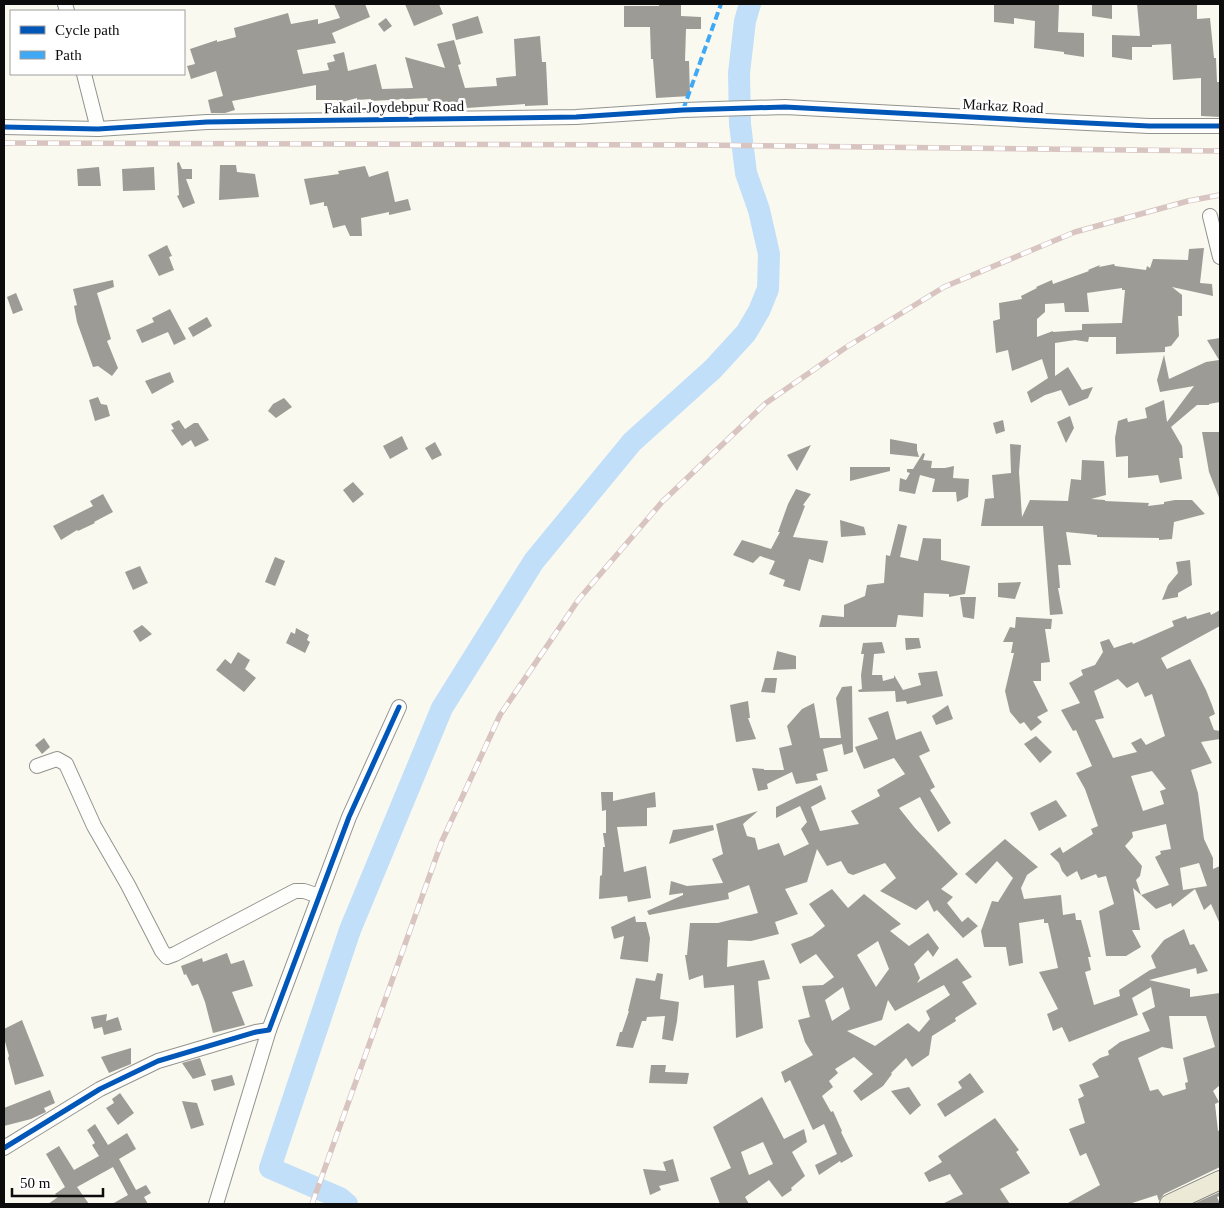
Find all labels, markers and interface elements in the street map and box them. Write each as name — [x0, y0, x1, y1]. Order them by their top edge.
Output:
legend — [10, 10, 185, 75]
text: Cycle path — [55, 22, 120, 38]
text: Path — [55, 47, 82, 63]
street label: Markaz Road — [962, 96, 1044, 116]
street label: Fakail-Joydebpur Road — [324, 98, 465, 116]
scale bar — [12, 1166, 104, 1198]
text: 50 m — [20, 1175, 51, 1191]

